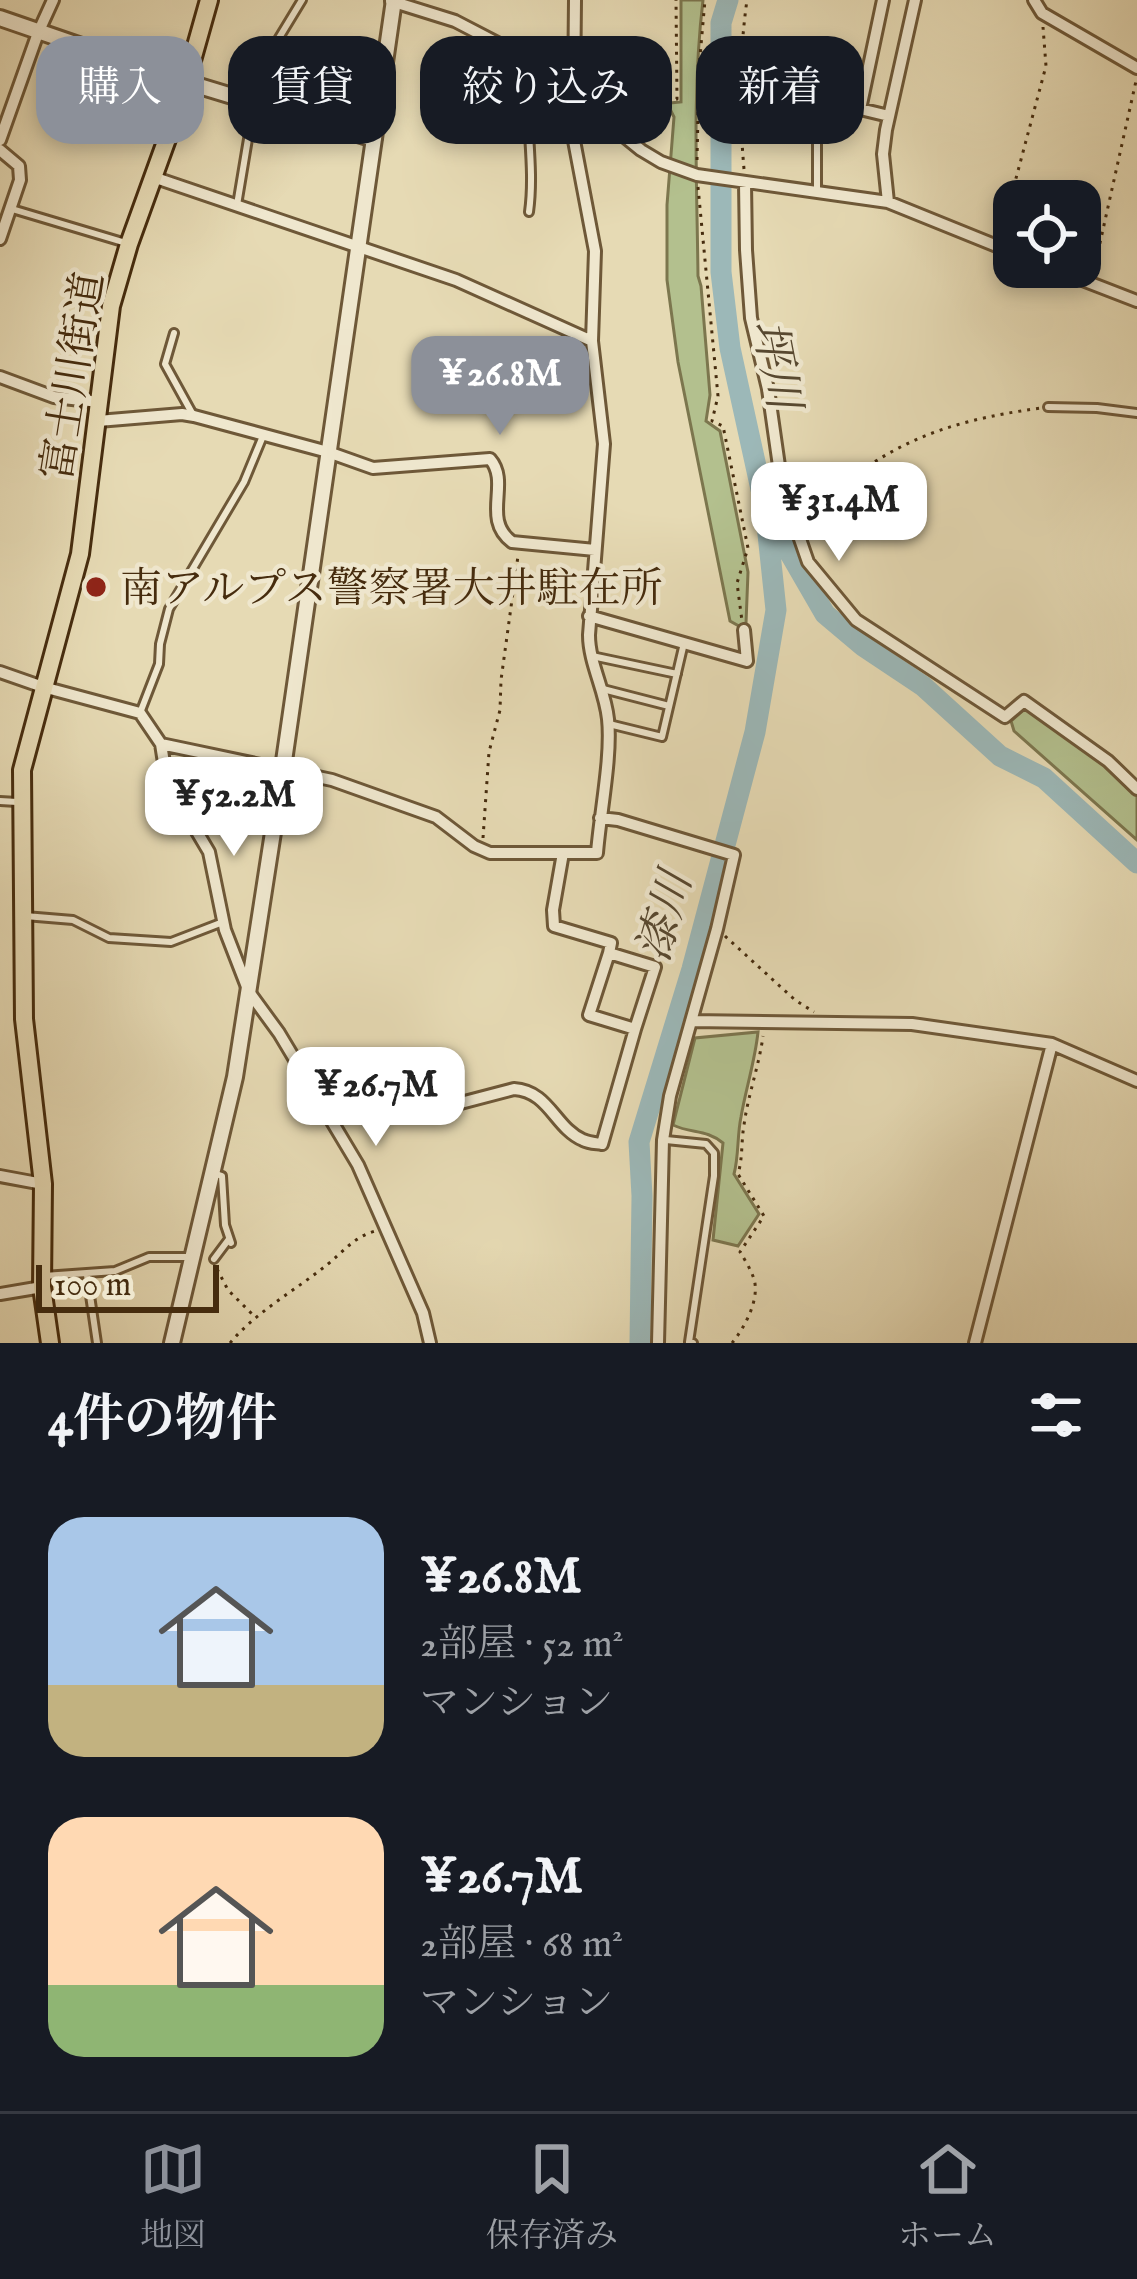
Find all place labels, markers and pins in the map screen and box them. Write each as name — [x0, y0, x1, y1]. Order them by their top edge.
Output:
pin: ¥26.8M — [402, 336, 598, 438]
pin: ¥31.4M — [741, 462, 937, 564]
place label: 南アルプス警察署大井駐在所 — [120, 564, 663, 617]
marker: 南アルプス警察署大井駐在所 — [83, 574, 109, 600]
pin: ¥52.2M — [136, 757, 332, 859]
pin: ¥26.7M — [278, 1047, 474, 1149]

